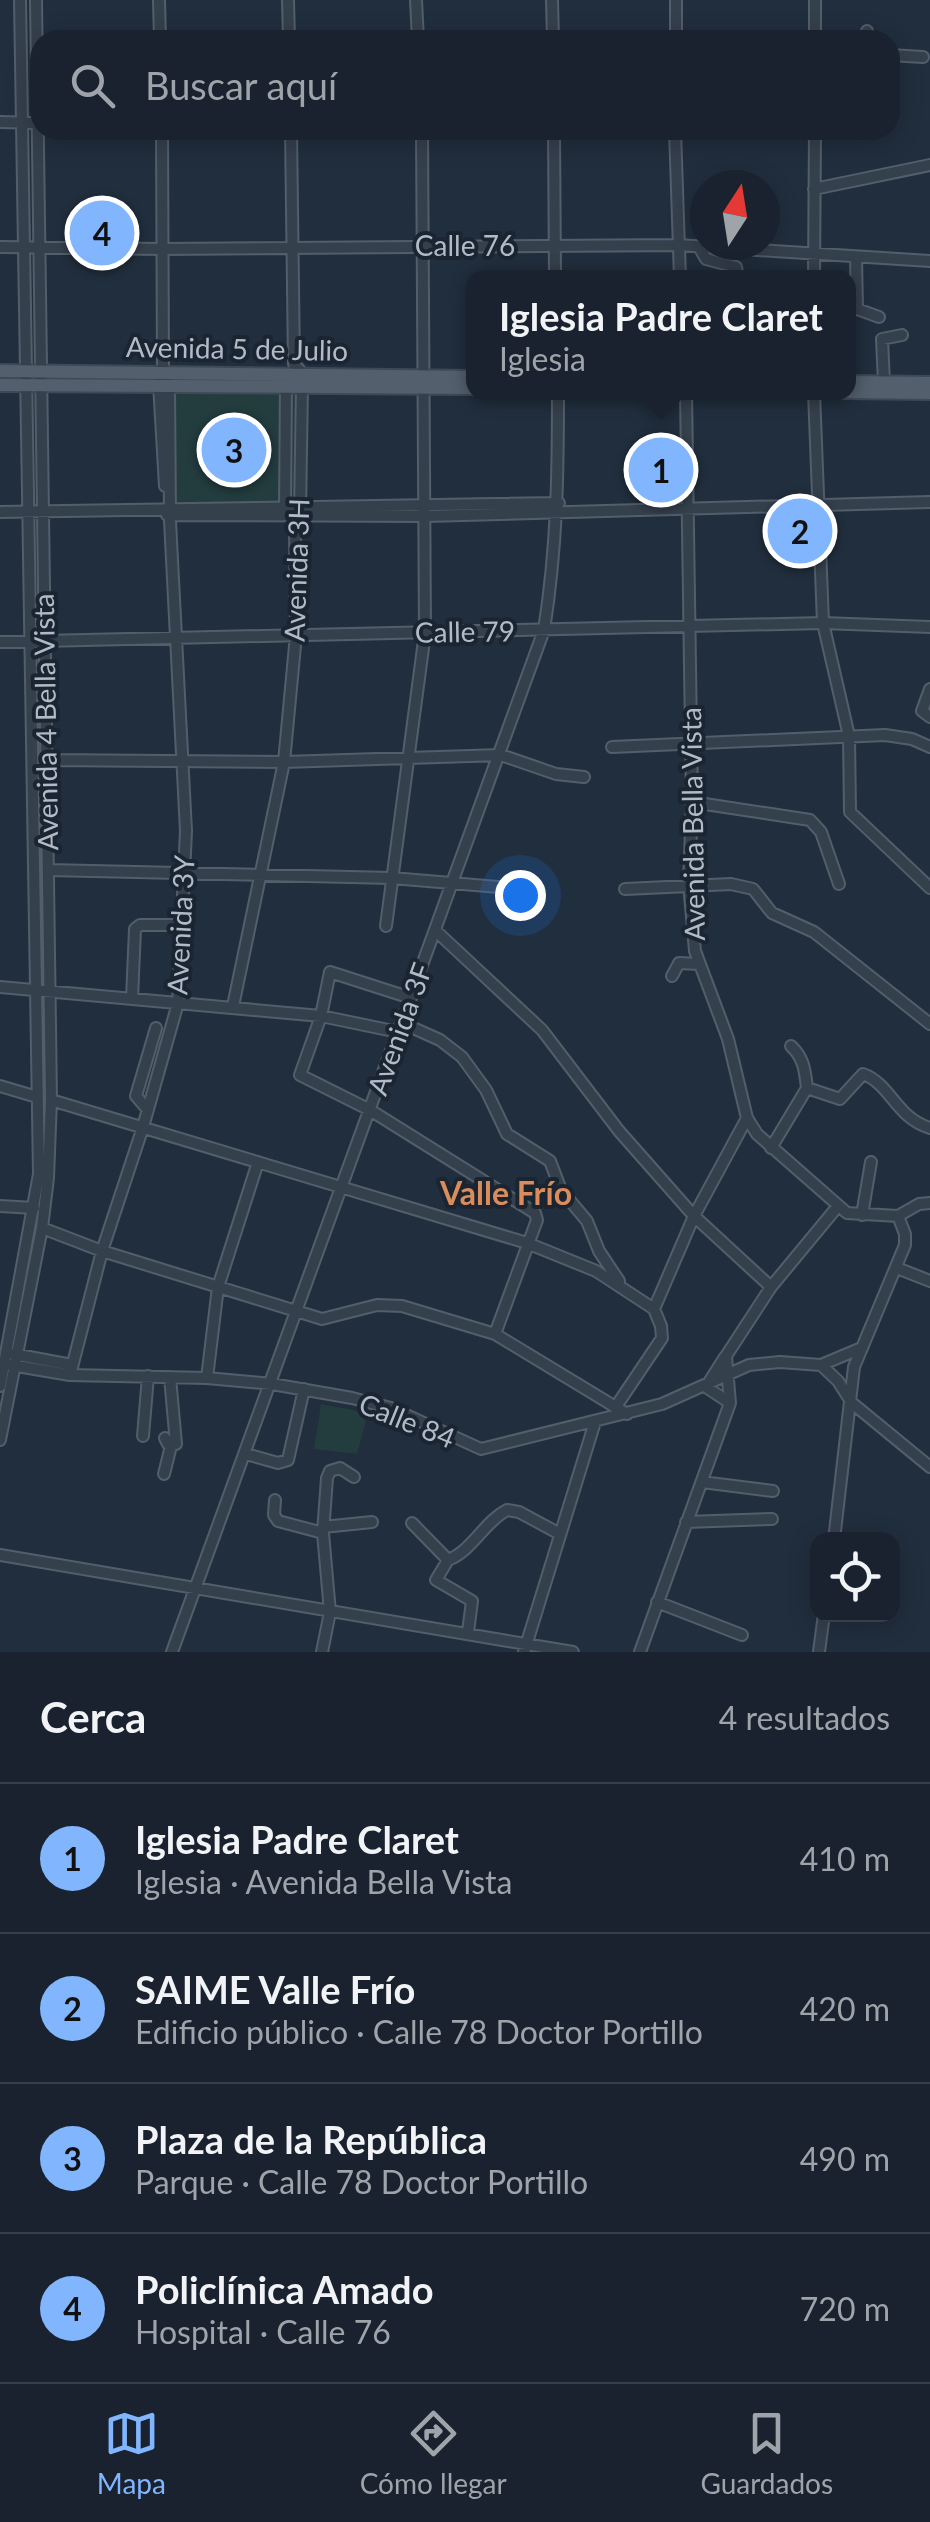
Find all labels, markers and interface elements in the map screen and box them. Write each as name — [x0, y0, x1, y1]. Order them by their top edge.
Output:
search box — [30, 30, 900, 140]
icon: search — [65, 58, 120, 113]
text: Buscar aquí — [145, 62, 337, 108]
north arrow — [690, 170, 780, 260]
pin: 4 — [70, 196, 134, 270]
street label: Calle 76 — [415, 228, 515, 262]
popup — [466, 270, 856, 400]
text: Iglesia Padre Claret — [499, 293, 823, 339]
street label: Avenida 5 de Julio — [126, 329, 348, 367]
text: Iglesia — [499, 339, 586, 378]
pin: 3 — [202, 412, 266, 488]
pin: 1 — [628, 432, 694, 508]
pin: 2 — [768, 494, 832, 568]
street label: Avenida 3H — [277, 498, 315, 642]
street label: Avenida 4 Bella Vista — [26, 593, 64, 851]
street label: Calle 79 — [415, 613, 515, 649]
street label: Avenida Bella Vista — [673, 707, 711, 941]
street label: Avenida 3Y — [159, 854, 201, 995]
your location — [495, 870, 546, 921]
street label: Avenida 3F — [360, 958, 439, 1099]
district label: Valle Frío — [439, 1173, 572, 1212]
street label: Calle 84 — [355, 1386, 460, 1455]
map controls — [810, 1532, 900, 1622]
button: locate — [810, 1532, 900, 1622]
text: Cerca — [40, 1692, 146, 1742]
text: 4 resultados — [719, 1698, 890, 1737]
text: Iglesia Padre Claret — [135, 1816, 459, 1862]
text: 1 — [63, 1839, 82, 1878]
text: 410 m — [800, 1839, 890, 1878]
text: Iglesia · Avenida Bella Vista — [135, 1862, 512, 1901]
text: SAIME Valle Frío — [135, 1966, 415, 2012]
text: 2 — [63, 1989, 82, 2028]
text: 420 m — [800, 1989, 890, 2028]
text: Edificio público · Calle 78 Doctor Portillo — [135, 2012, 703, 2051]
text: Plaza de la República — [135, 2116, 487, 2162]
text: 3 — [63, 2139, 82, 2178]
text: 490 m — [800, 2139, 890, 2178]
text: Parque · Calle 78 Doctor Portillo — [135, 2162, 588, 2201]
text: Policlínica Amado — [135, 2266, 434, 2312]
text: 4 — [63, 2289, 82, 2328]
text: 720 m — [800, 2289, 890, 2328]
text: Hospital · Calle 76 — [135, 2312, 391, 2351]
tab: Mapa — [97, 2406, 166, 2500]
tab: Cómo llegar — [360, 2406, 507, 2500]
tab: Guardados — [700, 2406, 833, 2500]

